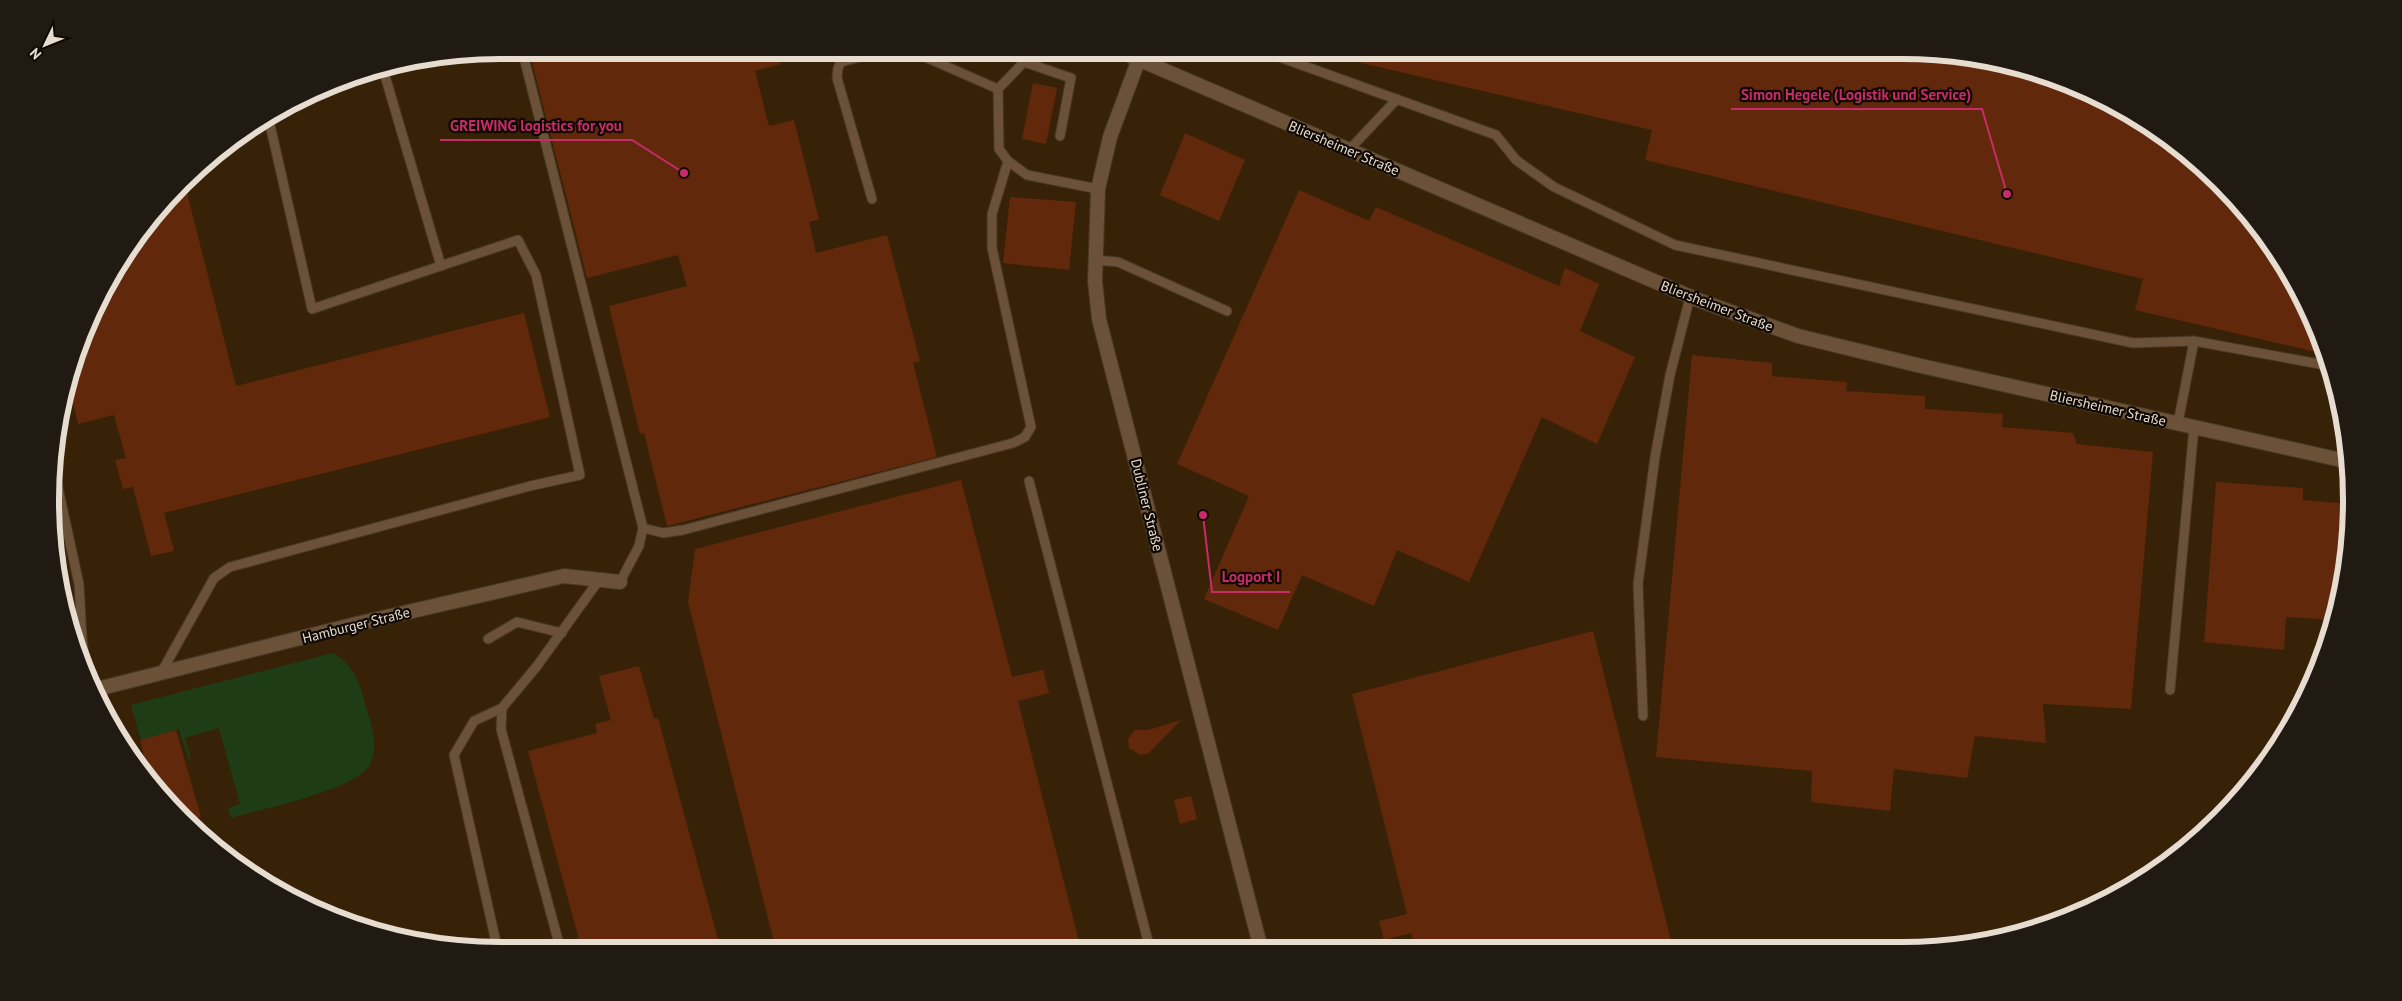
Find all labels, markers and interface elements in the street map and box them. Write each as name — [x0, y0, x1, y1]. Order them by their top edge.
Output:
north arrow — [20, 20, 70, 70]
text: N — [26, 44, 45, 63]
callout: Simon Hegele (Logistik und Service) — [1731, 79, 1982, 109]
text: Simon Hegele (Logistik und Service) — [1741, 85, 1971, 104]
callout: GREIWING logistics for you — [440, 110, 632, 140]
text: GREIWING logistics for you — [450, 116, 622, 135]
street label: Bliersheimer Straße — [1286, 117, 1402, 179]
street label: Bliersheimer Straße — [1658, 276, 1776, 336]
street label: Bliersheimer Straße — [2048, 386, 2168, 430]
street label: Dubliner Straße — [1127, 457, 1167, 553]
callout: Logport I — [1212, 562, 1290, 592]
text: Logport I — [1222, 567, 1280, 586]
street label: Hamburger Straße — [300, 603, 412, 647]

